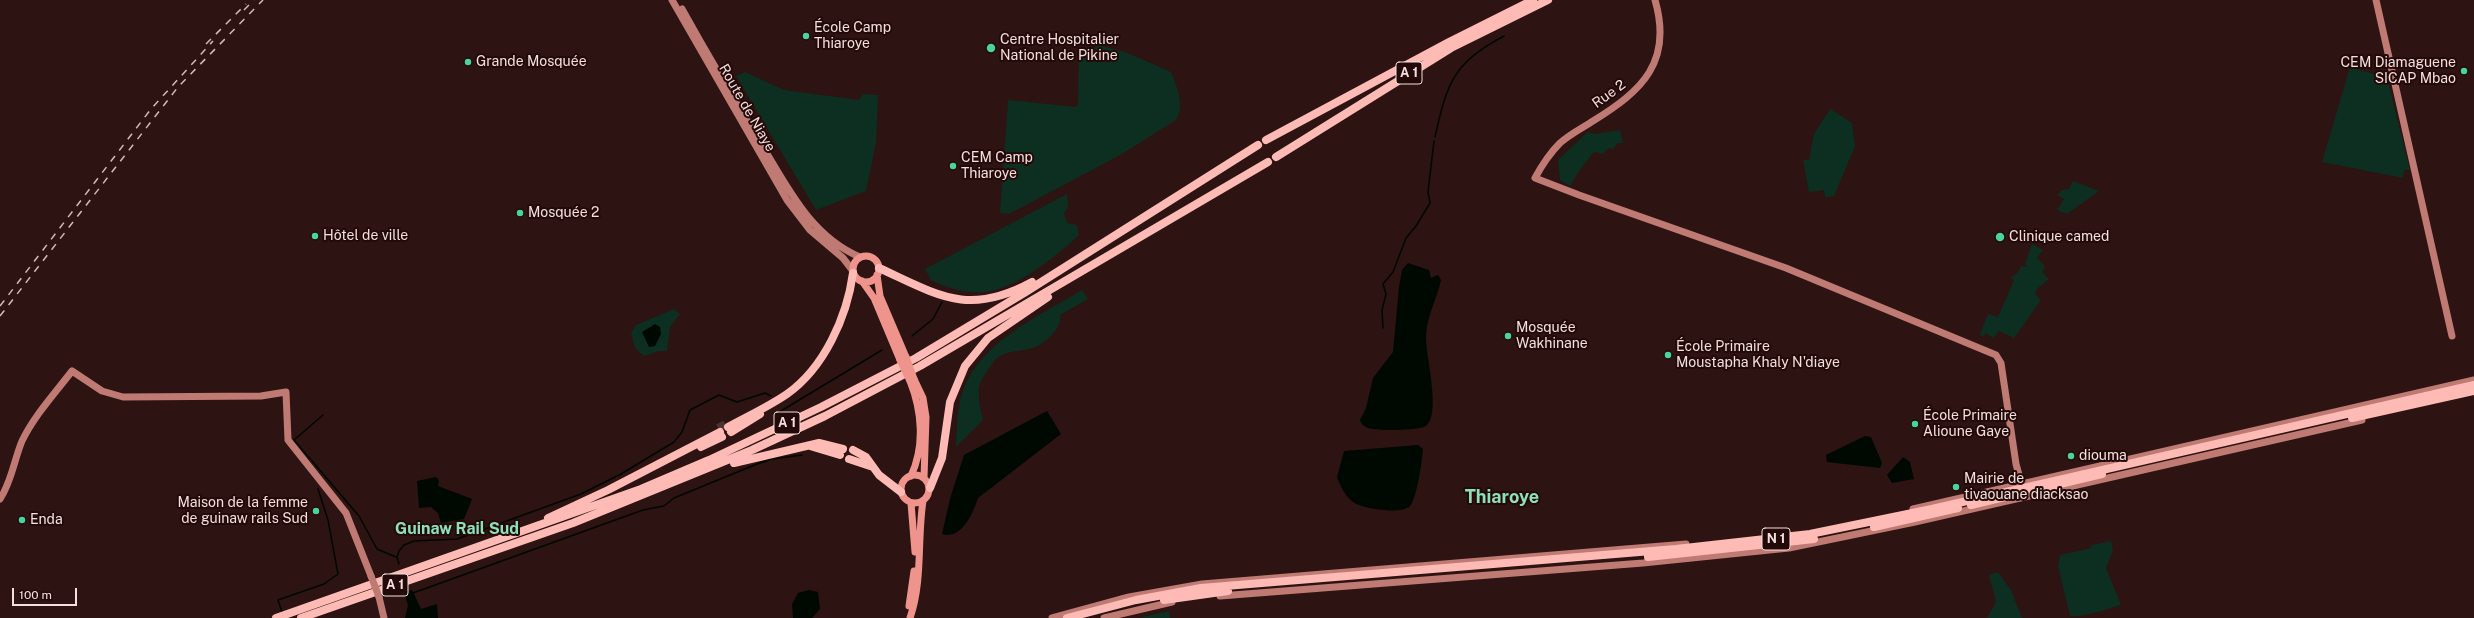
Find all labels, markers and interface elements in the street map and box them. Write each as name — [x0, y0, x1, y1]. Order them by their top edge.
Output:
place label: École Camp Thiaroye — [814, 20, 891, 52]
marker: École Camp Thiaroye — [801, 31, 811, 41]
place label: Centre Hospitalier National de Pikine — [1000, 32, 1119, 64]
marker: Centre Hospitalier National de Pikine — [985, 42, 997, 54]
place label: Grande Mosquée — [476, 54, 587, 70]
place label: CEM Diamaguene SICAP Mbao — [2340, 55, 2456, 88]
marker: Grande Mosquée — [463, 57, 473, 67]
street label: Route de Niaye — [715, 61, 779, 155]
road number: A 1 — [1396, 62, 1422, 84]
marker: CEM Diamaguene SICAP Mbao — [2459, 66, 2469, 76]
street label: Rue 2 — [1589, 76, 1629, 112]
place label: CEM Camp Thiaroye — [961, 150, 1033, 182]
marker: CEM Camp Thiaroye — [948, 161, 958, 171]
place label: Mosquée 2 — [528, 205, 599, 221]
marker: Mosquée 2 — [515, 208, 525, 218]
place label: Hôtel de ville — [323, 228, 408, 244]
place label: Clinique camed — [2009, 229, 2109, 245]
marker: Hôtel de ville — [310, 231, 320, 241]
marker: Clinique camed — [1994, 231, 2006, 243]
place label: Mosquée Wakhinane — [1516, 320, 1588, 352]
marker: Mosquée Wakhinane — [1503, 331, 1513, 341]
place label: École Primaire Moustapha Khaly N'diaye — [1676, 339, 1840, 372]
marker: École Primaire Moustapha Khaly N'diaye — [1663, 350, 1673, 360]
place label: École Primaire Alioune Gaye — [1923, 408, 2017, 440]
road number: A 1 — [774, 412, 800, 434]
marker: École Primaire Alioune Gaye — [1910, 419, 1920, 429]
place label: diouma — [2079, 448, 2127, 464]
marker: diouma — [2066, 451, 2076, 461]
place label: Mairie de tivaouane diacksao — [1964, 471, 2088, 504]
marker: Mairie de tivaouane diacksao — [1951, 482, 1961, 492]
district label: Thiaroye — [1465, 486, 1539, 508]
place label: Maison de la femme de guinaw rails Sud — [177, 495, 308, 528]
marker: Maison de la femme de guinaw rails Sud — [311, 506, 321, 516]
place label: Enda — [30, 512, 63, 528]
marker: Enda — [17, 515, 27, 525]
district label: Guinaw Rail Sud — [395, 519, 519, 539]
road number: N 1 — [1762, 528, 1790, 550]
road number: A 1 — [382, 574, 408, 596]
scale bar — [14, 580, 79, 606]
text: 100 m — [19, 588, 52, 602]

